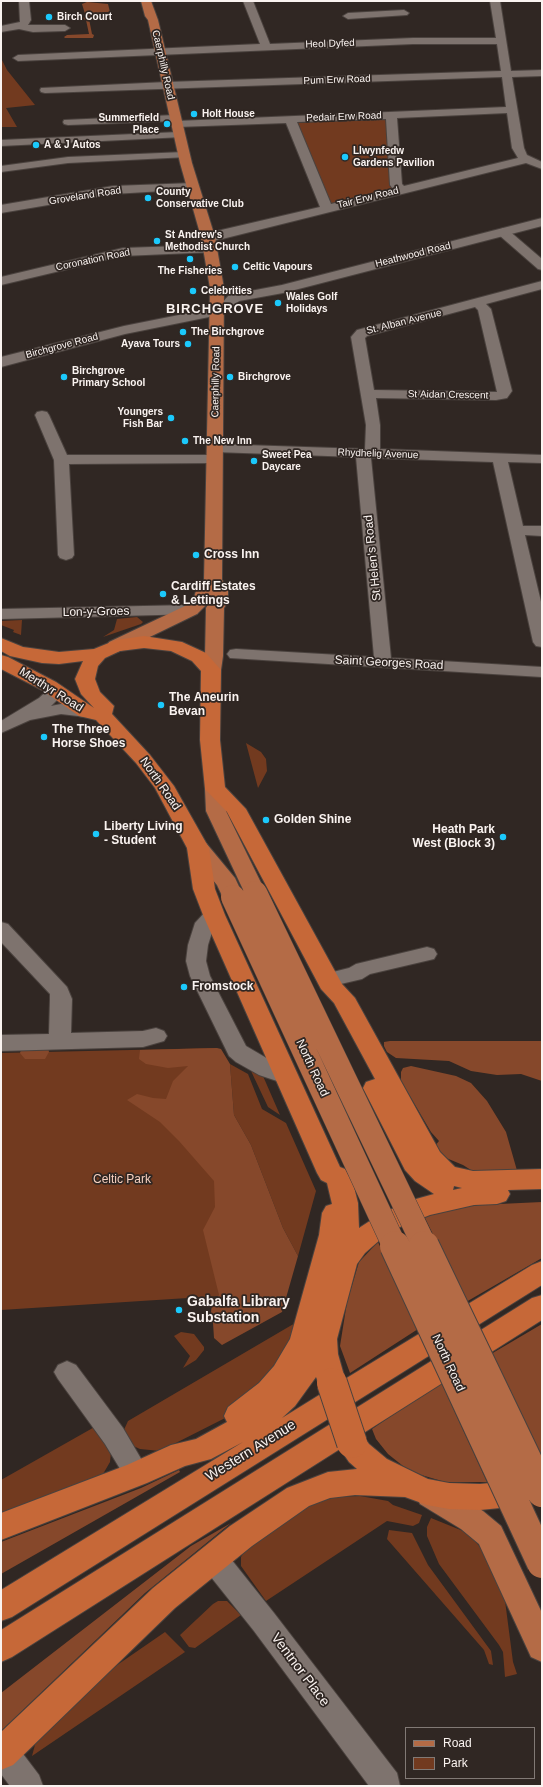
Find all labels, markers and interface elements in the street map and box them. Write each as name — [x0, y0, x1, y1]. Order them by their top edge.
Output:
place label: Birch Court — [57, 11, 112, 23]
marker: Birch Court — [44, 12, 54, 22]
street label: Caerphilly Road — [149, 29, 177, 101]
street label: Heol Dyfed — [305, 37, 355, 51]
street label: Pum Erw Road — [303, 73, 371, 87]
place label: Holt House — [202, 108, 255, 120]
marker: Holt House — [189, 109, 199, 119]
street label: Pedair Erw Road — [306, 110, 382, 124]
place label: Summerfield Place — [98, 112, 159, 136]
marker: Summerfield Place — [162, 119, 172, 129]
place label: A & J Autos — [44, 139, 101, 151]
marker: A & J Autos — [31, 140, 41, 150]
place label: Llwynfedw Gardens Pavilion — [353, 145, 435, 168]
marker: Llwynfedw Gardens Pavilion — [340, 152, 350, 162]
street label: Groveland Road — [48, 184, 122, 208]
street label: Tair Erw Road — [336, 185, 400, 211]
place label: County Conservative Club — [156, 186, 244, 210]
marker: County Conservative Club — [143, 193, 153, 203]
place label: St Andrew's Methodist Church — [165, 229, 250, 252]
marker: St Andrew's Methodist Church — [152, 236, 162, 246]
street label: Heathwood Road — [374, 240, 452, 270]
street label: Coronation Road — [55, 246, 131, 274]
marker: The Fisheries — [185, 254, 195, 264]
place label: Celtic Vapours — [243, 261, 312, 273]
marker: Celtic Vapours — [230, 262, 240, 272]
place label: The Fisheries — [158, 265, 222, 277]
place label: Celebrities — [201, 285, 252, 297]
marker: Celebrities — [188, 286, 198, 296]
place label: Wales Golf Holidays — [286, 291, 337, 314]
marker: Wales Golf Holidays — [273, 298, 283, 308]
district label: BIRCHGROVE — [166, 301, 264, 317]
street label: St. Alban Avenue — [365, 307, 443, 337]
place label: The Birchgrove — [191, 326, 264, 338]
marker: The Birchgrove — [178, 327, 188, 337]
street label: Birchgrove Road — [24, 331, 100, 361]
place label: Ayava Tours — [121, 338, 180, 350]
marker: Ayava Tours — [183, 339, 193, 349]
street label: Caerphilly Road — [209, 346, 223, 418]
place label: Birchgrove Primary School — [72, 365, 145, 388]
place label: Birchgrove — [238, 371, 291, 383]
marker: Birchgrove Primary School — [59, 372, 69, 382]
marker: Birchgrove — [225, 372, 235, 382]
street label: St Aidan Crescent — [408, 388, 488, 402]
place label: Youngers Fish Bar — [118, 406, 163, 430]
marker: Youngers Fish Bar — [166, 413, 176, 423]
place label: The New Inn — [193, 435, 252, 447]
marker: The New Inn — [180, 436, 190, 446]
street label: Rhydhelig Avenue — [337, 447, 419, 461]
place label: Sweet Pea Daycare — [262, 449, 311, 472]
marker: Sweet Pea Daycare — [249, 456, 259, 466]
street label: St Helen's Road — [361, 514, 385, 602]
place label: Cross Inn — [204, 548, 259, 562]
marker: Cross Inn — [191, 550, 201, 560]
place label: Cardiff Estates & Lettings — [171, 580, 256, 608]
marker: Cardiff Estates & Lettings — [158, 589, 168, 599]
street label: Lon-y-Groes — [63, 604, 129, 620]
street label: Saint Georges Road — [334, 653, 444, 673]
street label: Merthyr Road — [16, 665, 86, 715]
place label: The Aneurin Bevan — [169, 691, 239, 719]
marker: The Aneurin Bevan — [156, 700, 166, 710]
place label: The Three Horse Shoes — [52, 723, 125, 751]
marker: The Three Horse Shoes — [39, 732, 49, 742]
street label: North Road — [137, 755, 183, 813]
place label: Golden Shine — [274, 813, 351, 827]
marker: Golden Shine — [261, 815, 271, 825]
place label: Liberty Living - Student — [104, 820, 183, 848]
place label: Heath Park West (Block 3) — [413, 823, 495, 851]
marker: Liberty Living - Student — [91, 829, 101, 839]
marker: Heath Park West (Block 3) — [498, 832, 508, 842]
place label: Fromstock — [192, 980, 253, 994]
marker: Fromstock — [179, 982, 189, 992]
street label: North Road — [293, 1037, 331, 1099]
park label: Celtic Park — [93, 1173, 151, 1187]
place label: Gabalfa Library Substation — [187, 1294, 290, 1326]
marker: Gabalfa Library Substation — [174, 1305, 184, 1315]
street label: North Road — [429, 1332, 467, 1394]
street label: Western Avenue — [203, 1417, 299, 1485]
street label: Ventnor Place — [267, 1630, 333, 1710]
legend — [405, 1727, 535, 1779]
text: Road — [443, 1736, 472, 1750]
text: Park — [443, 1756, 468, 1770]

